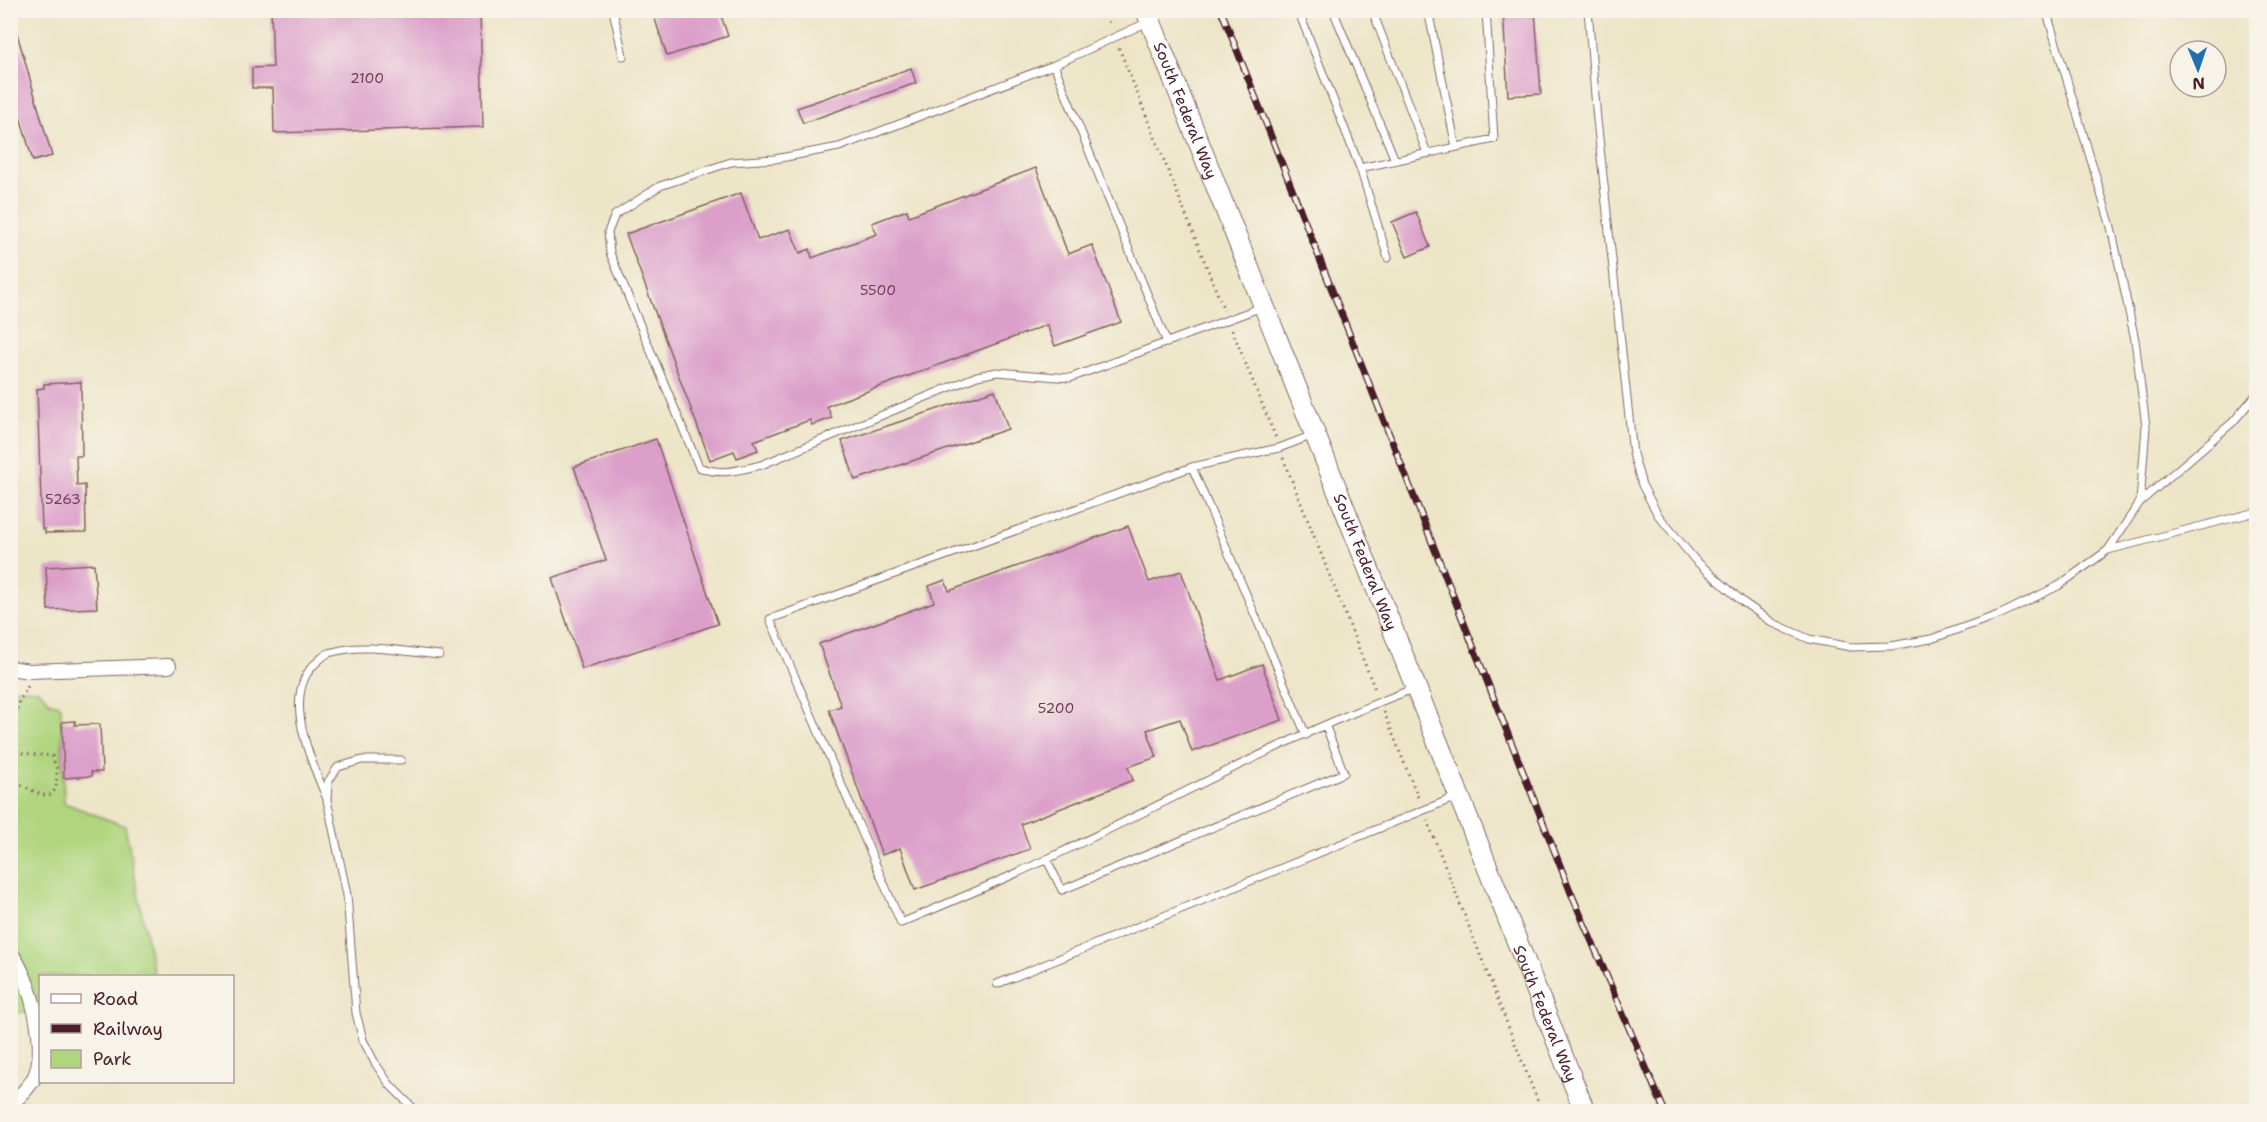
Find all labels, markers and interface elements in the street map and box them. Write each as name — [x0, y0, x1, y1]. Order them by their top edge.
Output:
street label: South Federal Way — [1149, 39, 1222, 182]
north arrow — [2168, 39, 2228, 99]
house number: 2100 — [350, 69, 384, 87]
text: N — [2192, 73, 2205, 94]
house number: 5500 — [860, 281, 896, 299]
house number: 5263 — [45, 490, 81, 508]
street label: South Federal Way — [1329, 490, 1402, 634]
house number: 5200 — [1038, 699, 1074, 717]
street label: South Federal Way — [1508, 942, 1582, 1085]
legend — [39, 975, 234, 1083]
text: Road — [93, 987, 138, 1011]
text: Railway — [93, 1017, 163, 1041]
text: Park — [93, 1047, 132, 1071]

